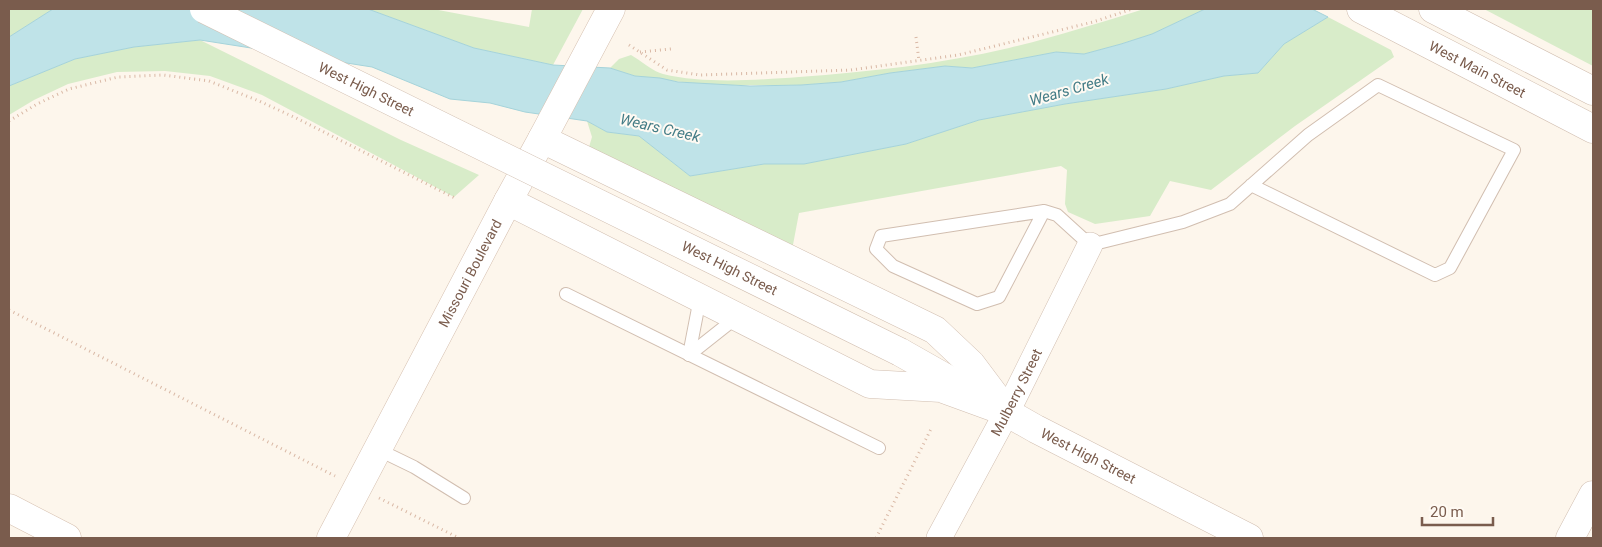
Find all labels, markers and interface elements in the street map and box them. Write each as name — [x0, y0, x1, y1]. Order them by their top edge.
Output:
street label: West Main Street — [1426, 38, 1529, 101]
street label: West High Street — [316, 59, 417, 119]
water label: Wears Creek — [1027, 70, 1111, 110]
water label: Wears Creek — [618, 110, 702, 146]
street label: Missouri Boulevard — [435, 217, 505, 330]
street label: West High Street — [679, 238, 780, 298]
street label: Mulberry Street — [988, 346, 1045, 439]
street label: West High Street — [1038, 425, 1139, 487]
scale bar — [1422, 494, 1493, 526]
text: 20 m — [1430, 503, 1464, 521]

